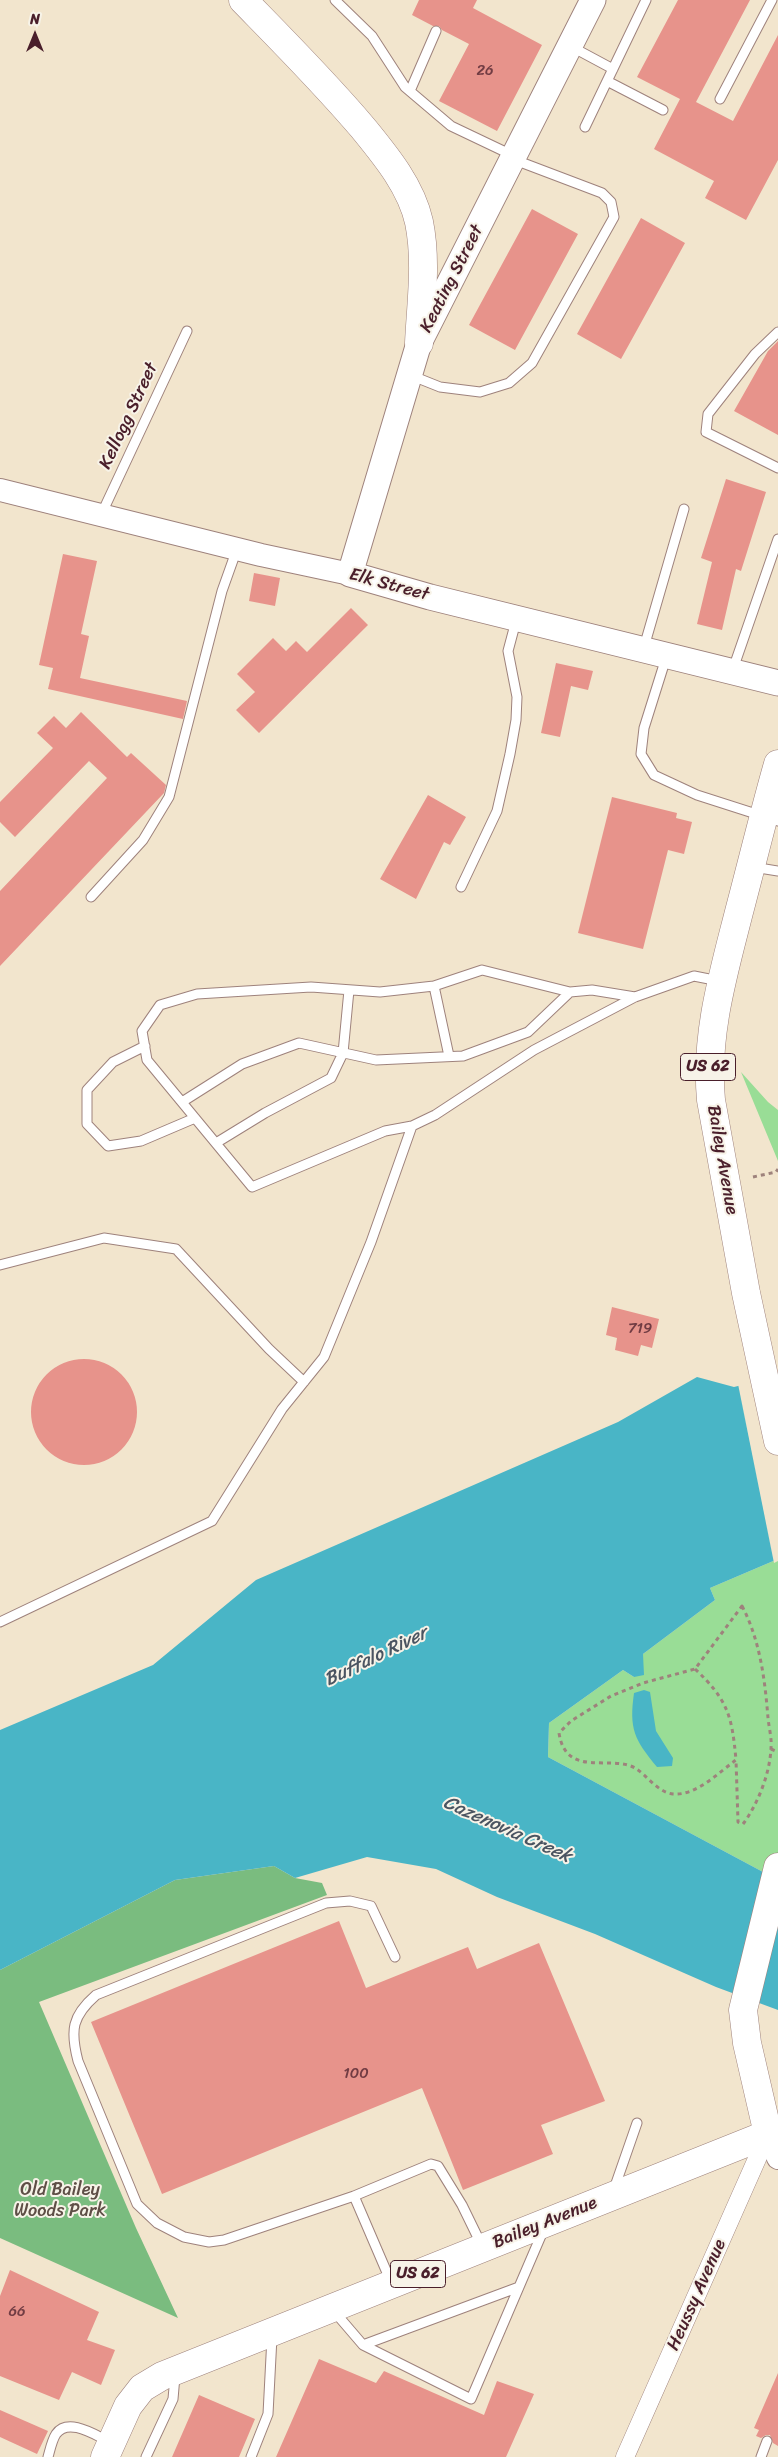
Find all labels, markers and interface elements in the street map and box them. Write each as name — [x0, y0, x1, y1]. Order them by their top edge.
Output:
text: N — [30, 7, 40, 32]
north arrow — [10, 10, 60, 60]
house number: 26 — [476, 62, 494, 80]
street label: Keating Street — [416, 222, 488, 336]
street label: Kellogg Street — [95, 359, 163, 473]
street label: Elk Street — [347, 564, 431, 606]
road number: US 62 — [680, 1054, 736, 1080]
street label: Bailey Avenue — [702, 1104, 742, 1216]
house number: 719 — [628, 1320, 652, 1338]
water label: Buffalo River — [321, 1622, 431, 1692]
water label: Cazenovia Creek — [439, 1792, 575, 1868]
house number: 100 — [343, 2065, 369, 2083]
park label: Old Bailey Woods Park — [14, 2179, 106, 2222]
street label: Bailey Avenue — [490, 2192, 600, 2254]
street label: Heussy Avenue — [663, 2236, 731, 2354]
road number: US 62 — [390, 2260, 446, 2288]
house number: 66 — [8, 2303, 26, 2321]

